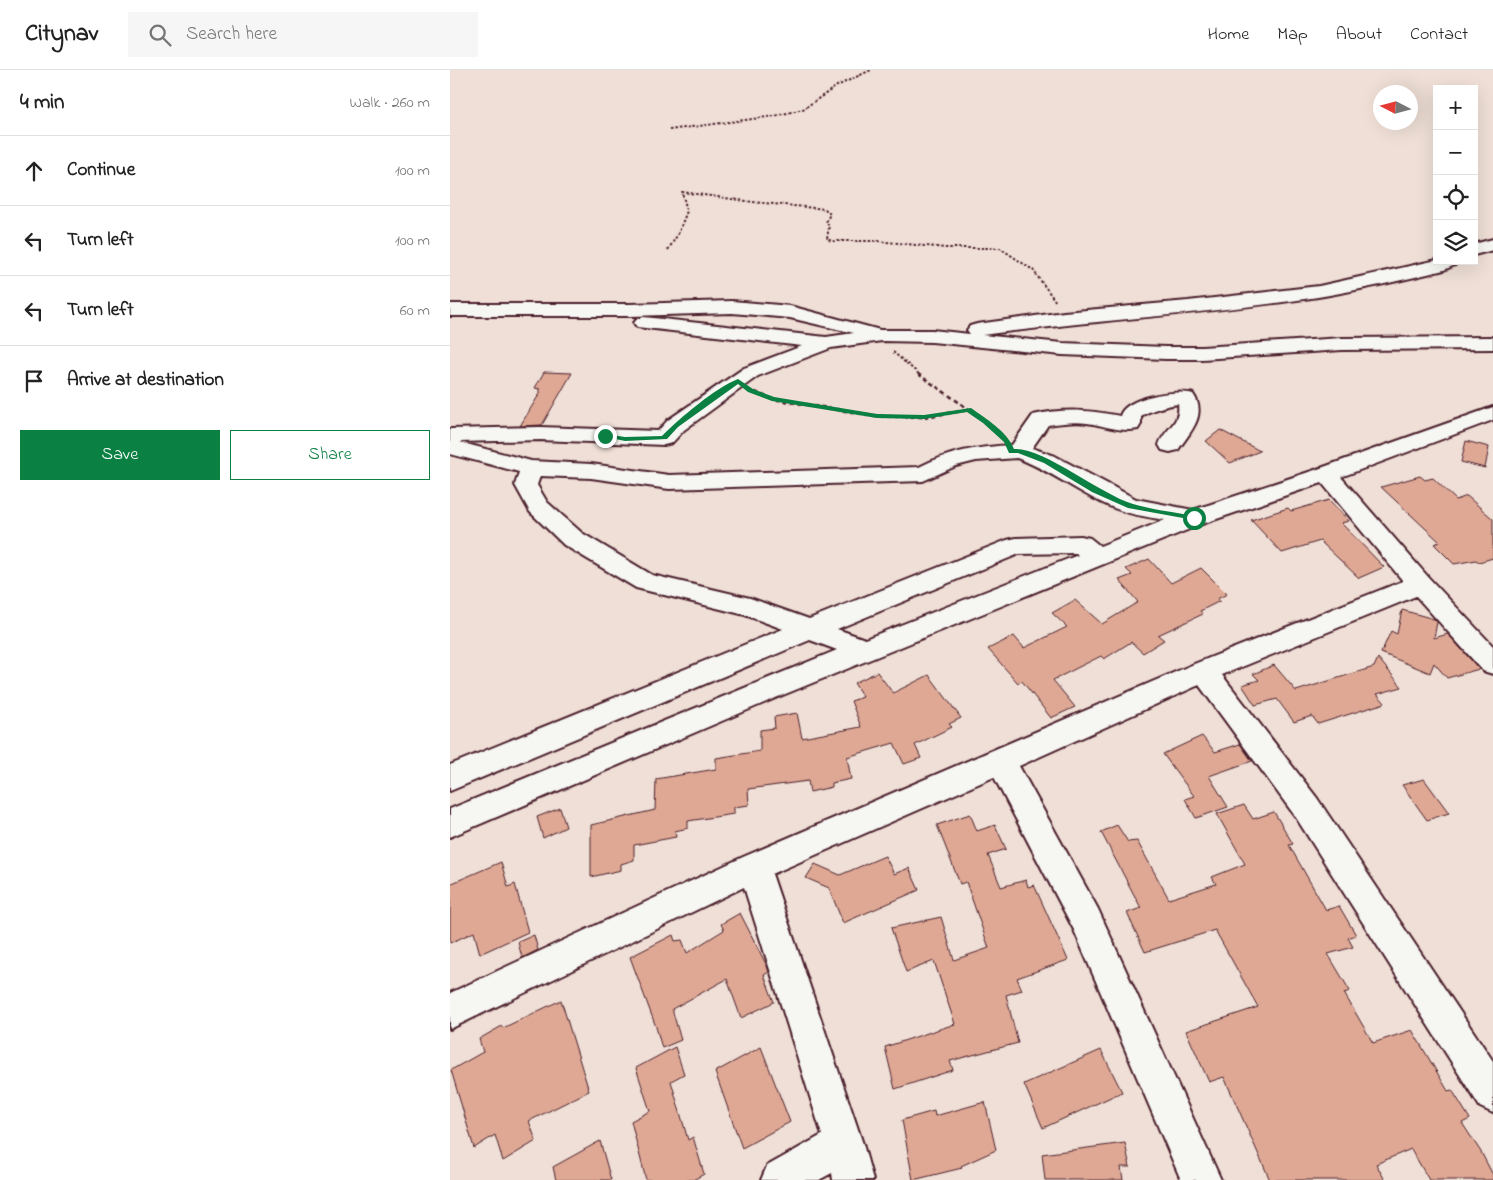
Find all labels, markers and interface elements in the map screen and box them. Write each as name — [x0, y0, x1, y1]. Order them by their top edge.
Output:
search box — [128, 12, 478, 57]
text: Citynav — [25, 17, 98, 52]
icon: search — [146, 21, 174, 49]
text: Search here — [186, 21, 277, 48]
text: Home — [1208, 22, 1249, 48]
text: Map — [1277, 22, 1308, 48]
text: About — [1336, 22, 1382, 48]
text: Contact — [1410, 22, 1468, 48]
north arrow — [1373, 85, 1418, 130]
map controls — [1433, 85, 1478, 265]
button: + — [1433, 85, 1478, 130]
text: 4 min — [20, 88, 64, 118]
text: Walk · 260 m — [350, 91, 430, 115]
button: − — [1433, 130, 1478, 175]
icon: ahead — [20, 157, 48, 185]
text: Continue — [67, 157, 135, 184]
text: 100 m — [395, 159, 430, 183]
button: locate — [1433, 175, 1478, 220]
button: layers — [1433, 220, 1478, 265]
icon: left — [20, 227, 48, 255]
text: Turn left — [67, 227, 134, 254]
text: 100 m — [395, 229, 430, 253]
icon: left — [20, 297, 48, 325]
text: Turn left — [67, 297, 134, 324]
text: 60 m — [400, 299, 430, 323]
icon: arrive — [20, 367, 48, 395]
text: Arrive at destination — [67, 367, 224, 394]
route end — [594, 425, 617, 448]
button: Save — [20, 430, 220, 480]
button: Share — [230, 430, 430, 480]
route start — [1183, 507, 1206, 530]

